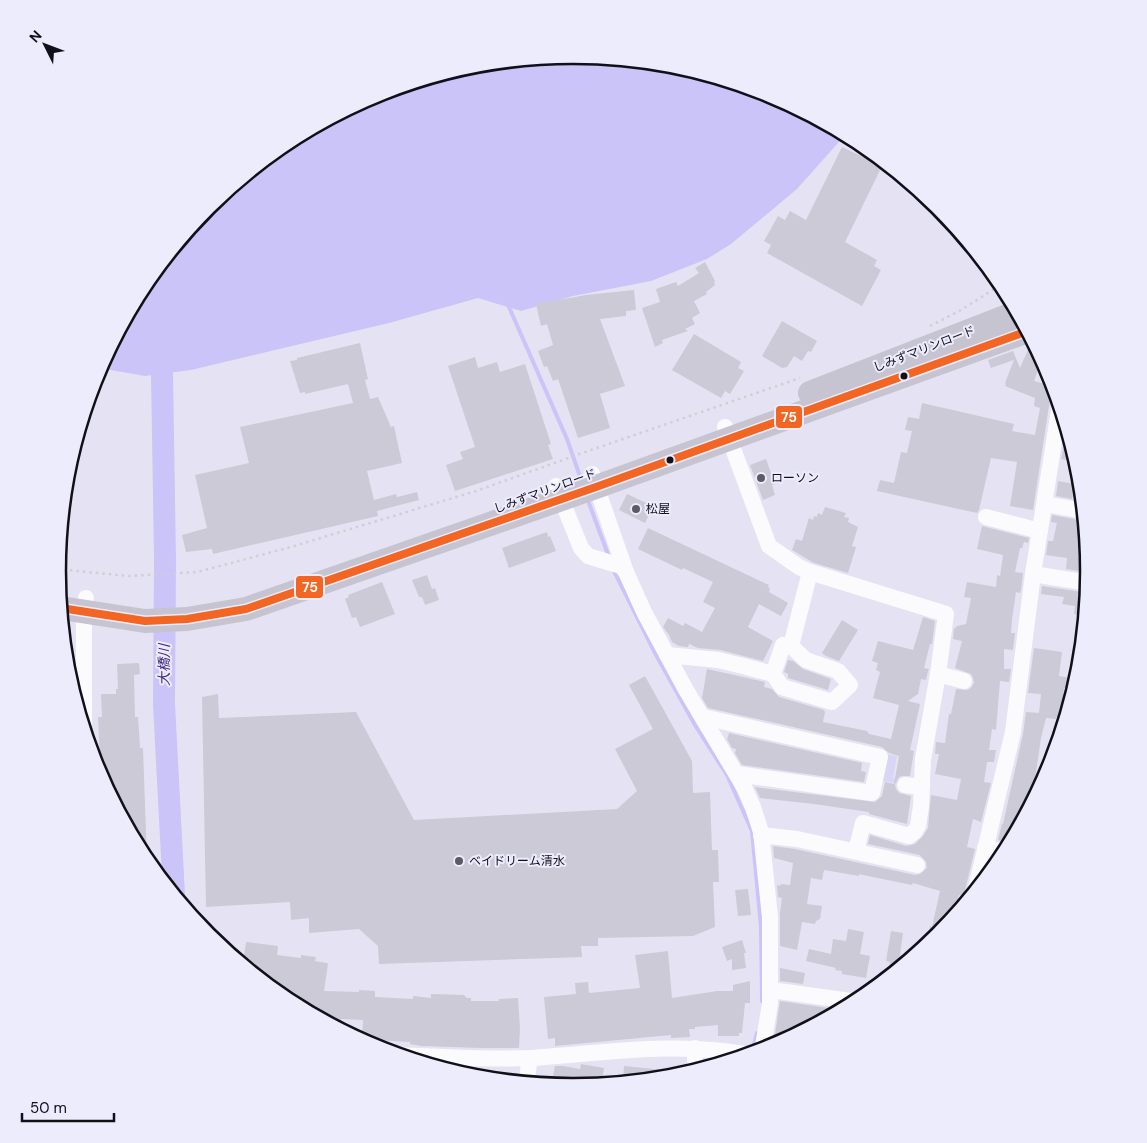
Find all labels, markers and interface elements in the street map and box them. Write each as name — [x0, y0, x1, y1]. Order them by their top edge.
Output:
north arrow — [20, 20, 70, 70]
text: N — [25, 26, 45, 46]
street label: しみずマリンロード — [871, 322, 977, 376]
unlabelled marker — [899, 371, 909, 381]
line badge: 75 — [775, 405, 803, 429]
text: 75 — [781, 408, 797, 426]
unlabelled marker — [665, 455, 675, 465]
street label: しみずマリンロード — [492, 465, 598, 517]
place label: ローソン — [771, 470, 819, 486]
marker: ローソン — [755, 472, 767, 484]
place label: 松屋 — [646, 501, 670, 517]
marker: 松屋 — [630, 503, 642, 515]
line badge: 75 — [295, 575, 324, 599]
text: 75 — [302, 578, 318, 596]
water label: 大橋川 — [155, 642, 173, 686]
place label: ベイドリーム清水 — [469, 853, 565, 869]
marker: ベイドリーム清水 — [453, 855, 465, 867]
scale bar — [22, 1090, 115, 1122]
text: 50 m — [30, 1098, 67, 1118]

